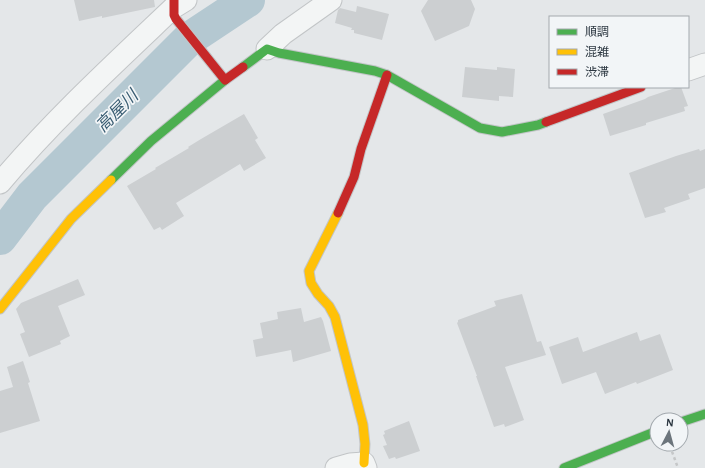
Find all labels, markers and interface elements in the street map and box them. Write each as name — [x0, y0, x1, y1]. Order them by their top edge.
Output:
legend — [549, 16, 689, 88]
text: 順調 — [585, 26, 609, 38]
text: 混雑 — [585, 45, 609, 58]
text: 渋滞 — [585, 66, 609, 78]
water label: 高屋川 — [92, 85, 142, 135]
north arrow — [649, 412, 689, 452]
text: N — [666, 417, 674, 428]

